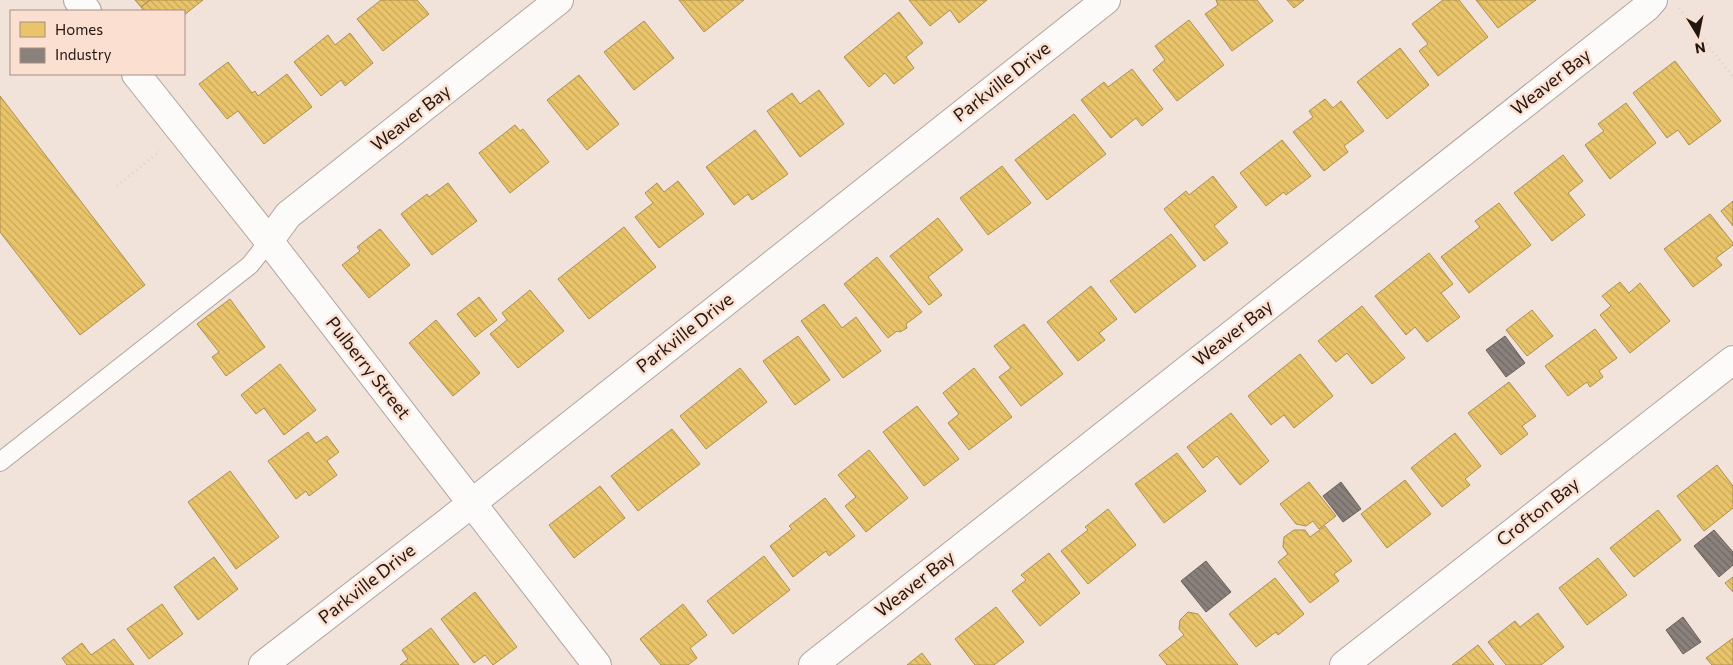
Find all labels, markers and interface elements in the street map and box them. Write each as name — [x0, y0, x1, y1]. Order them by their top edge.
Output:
legend — [10, 10, 185, 75]
north arrow — [1673, 10, 1723, 60]
text: Homes — [55, 20, 103, 38]
street label: Parkville Drive — [948, 36, 1054, 126]
text: N — [1694, 39, 1707, 58]
street label: Weaver Bay — [1506, 43, 1595, 119]
text: Industry — [55, 45, 112, 63]
street label: Weaver Bay — [366, 79, 455, 155]
street label: Parkville Drive — [631, 287, 737, 377]
street label: Weaver Bay — [1188, 294, 1277, 370]
street label: Pulberry Street — [322, 312, 416, 423]
street label: Crofton Bay — [1492, 472, 1583, 550]
street label: Parkville Drive — [313, 538, 419, 628]
street label: Weaver Bay — [870, 545, 959, 621]

